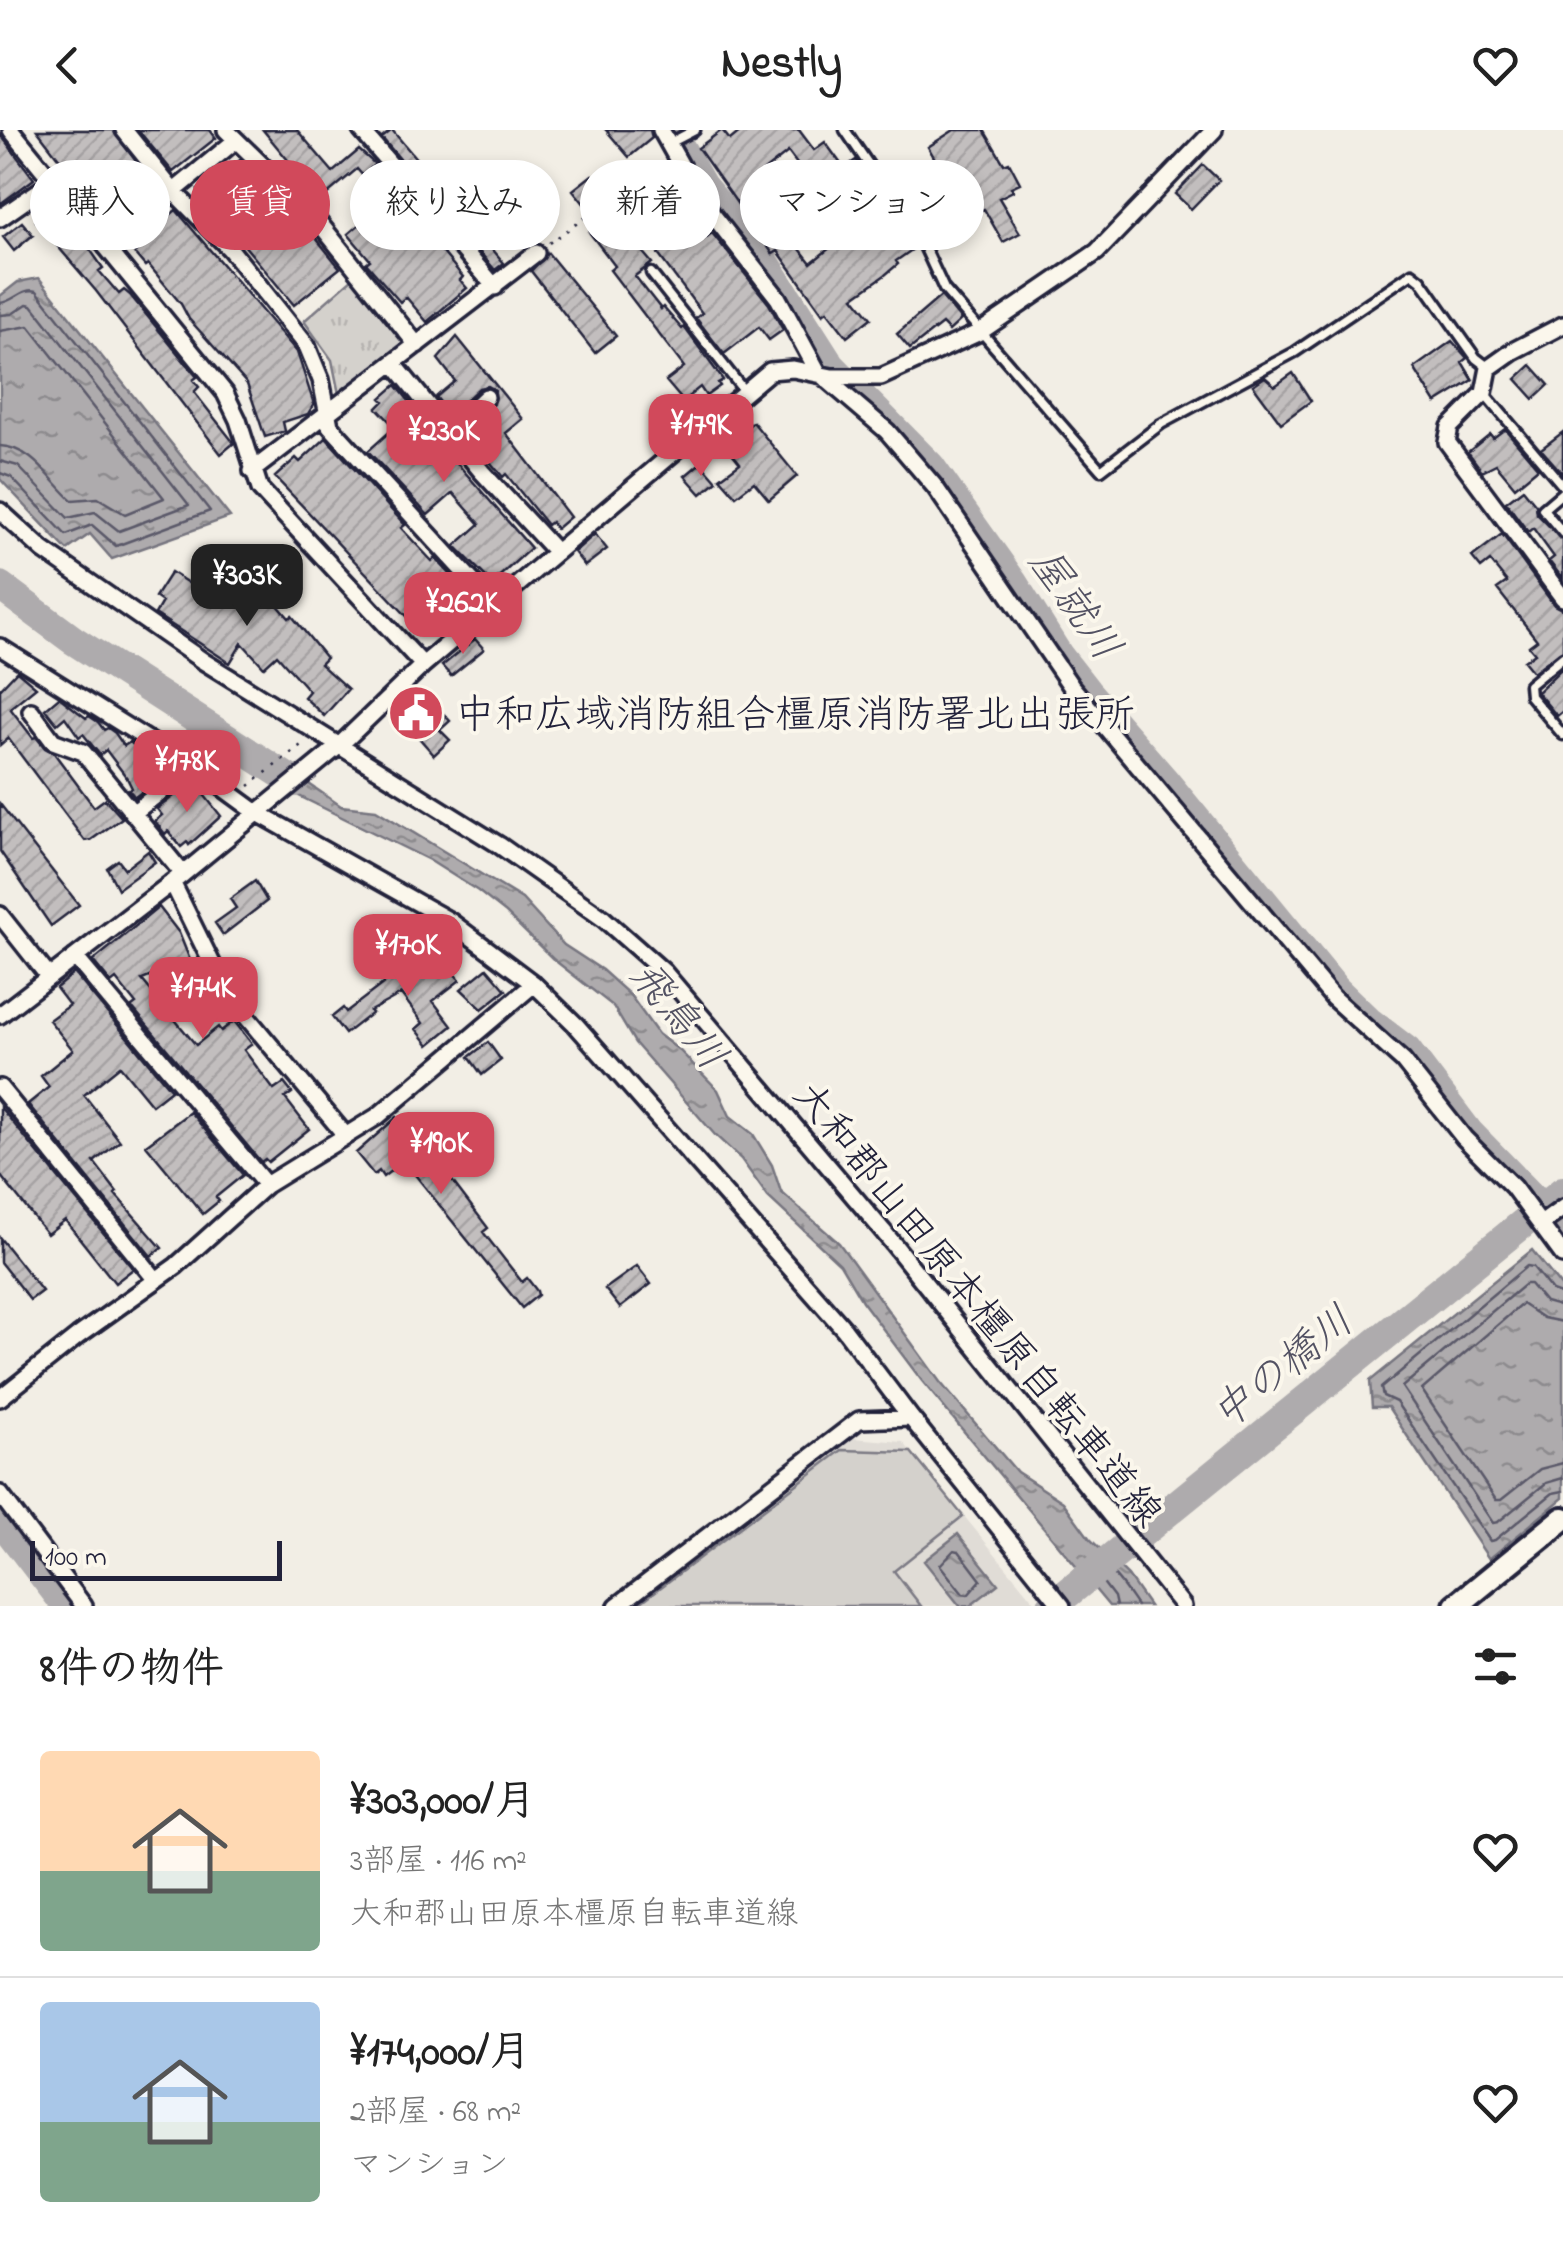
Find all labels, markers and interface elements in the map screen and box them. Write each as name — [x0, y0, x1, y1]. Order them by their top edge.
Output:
text: Nestly — [721, 32, 842, 98]
icon: back — [40, 38, 95, 93]
icon: heart — [1468, 38, 1523, 93]
chip: 購入 — [30, 160, 170, 250]
chip: 賃貸 — [190, 160, 330, 250]
chip: 絞り込み — [350, 160, 560, 250]
chip: 新着 — [580, 160, 720, 250]
chip: マンション — [740, 160, 984, 250]
pin: ¥179K — [631, 394, 771, 479]
pin: ¥230K — [374, 400, 514, 485]
text: ¥179K — [671, 403, 732, 450]
text: ¥230K — [409, 409, 479, 456]
water label: 屋就川 — [1012, 536, 1134, 675]
pin: ¥303K — [177, 544, 317, 629]
text: ¥303K — [213, 553, 281, 600]
pin: ¥262K — [393, 572, 533, 657]
text: ¥262K — [426, 581, 500, 628]
public building icon: 中和広域消防組合橿原消防署北出張所 — [386, 683, 446, 743]
place label: 中和広域消防組合橿原消防署北出張所 — [455, 688, 1135, 747]
pin: ¥178K — [117, 730, 257, 815]
text: ¥178K — [155, 739, 219, 786]
pin: ¥170K — [338, 914, 478, 999]
text: ¥170K — [375, 923, 441, 970]
water label: 飛鳥川 — [613, 949, 740, 1085]
pin: ¥174K — [133, 957, 273, 1042]
text: ¥174K — [171, 966, 235, 1013]
street label: 大和郡山田原本橿原自転車道線 — [776, 1070, 1175, 1542]
pin: ¥190K — [371, 1112, 511, 1197]
text: ¥190K — [410, 1121, 472, 1168]
water label: 中の橋川 — [1199, 1293, 1368, 1446]
scale bar — [30, 1536, 282, 1580]
text: 100 m — [45, 1538, 107, 1579]
icon: filters — [1468, 1639, 1523, 1694]
text: 8件の物件 — [40, 1640, 224, 1701]
text: ¥303,000/月 — [350, 1772, 536, 1833]
icon: home — [120, 1791, 240, 1911]
icon: heart — [1468, 1824, 1523, 1879]
text: 3部屋 · 116 m² — [350, 1839, 527, 1886]
text: 大和郡山田原本橿原自転車道線 — [350, 1892, 798, 1939]
text: ¥174,000/月 — [350, 2023, 531, 2084]
icon: home — [120, 2042, 240, 2162]
icon: heart — [1468, 2075, 1523, 2130]
text: 2部屋 · 68 m² — [350, 2090, 521, 2137]
text: マンション — [350, 2143, 509, 2190]

